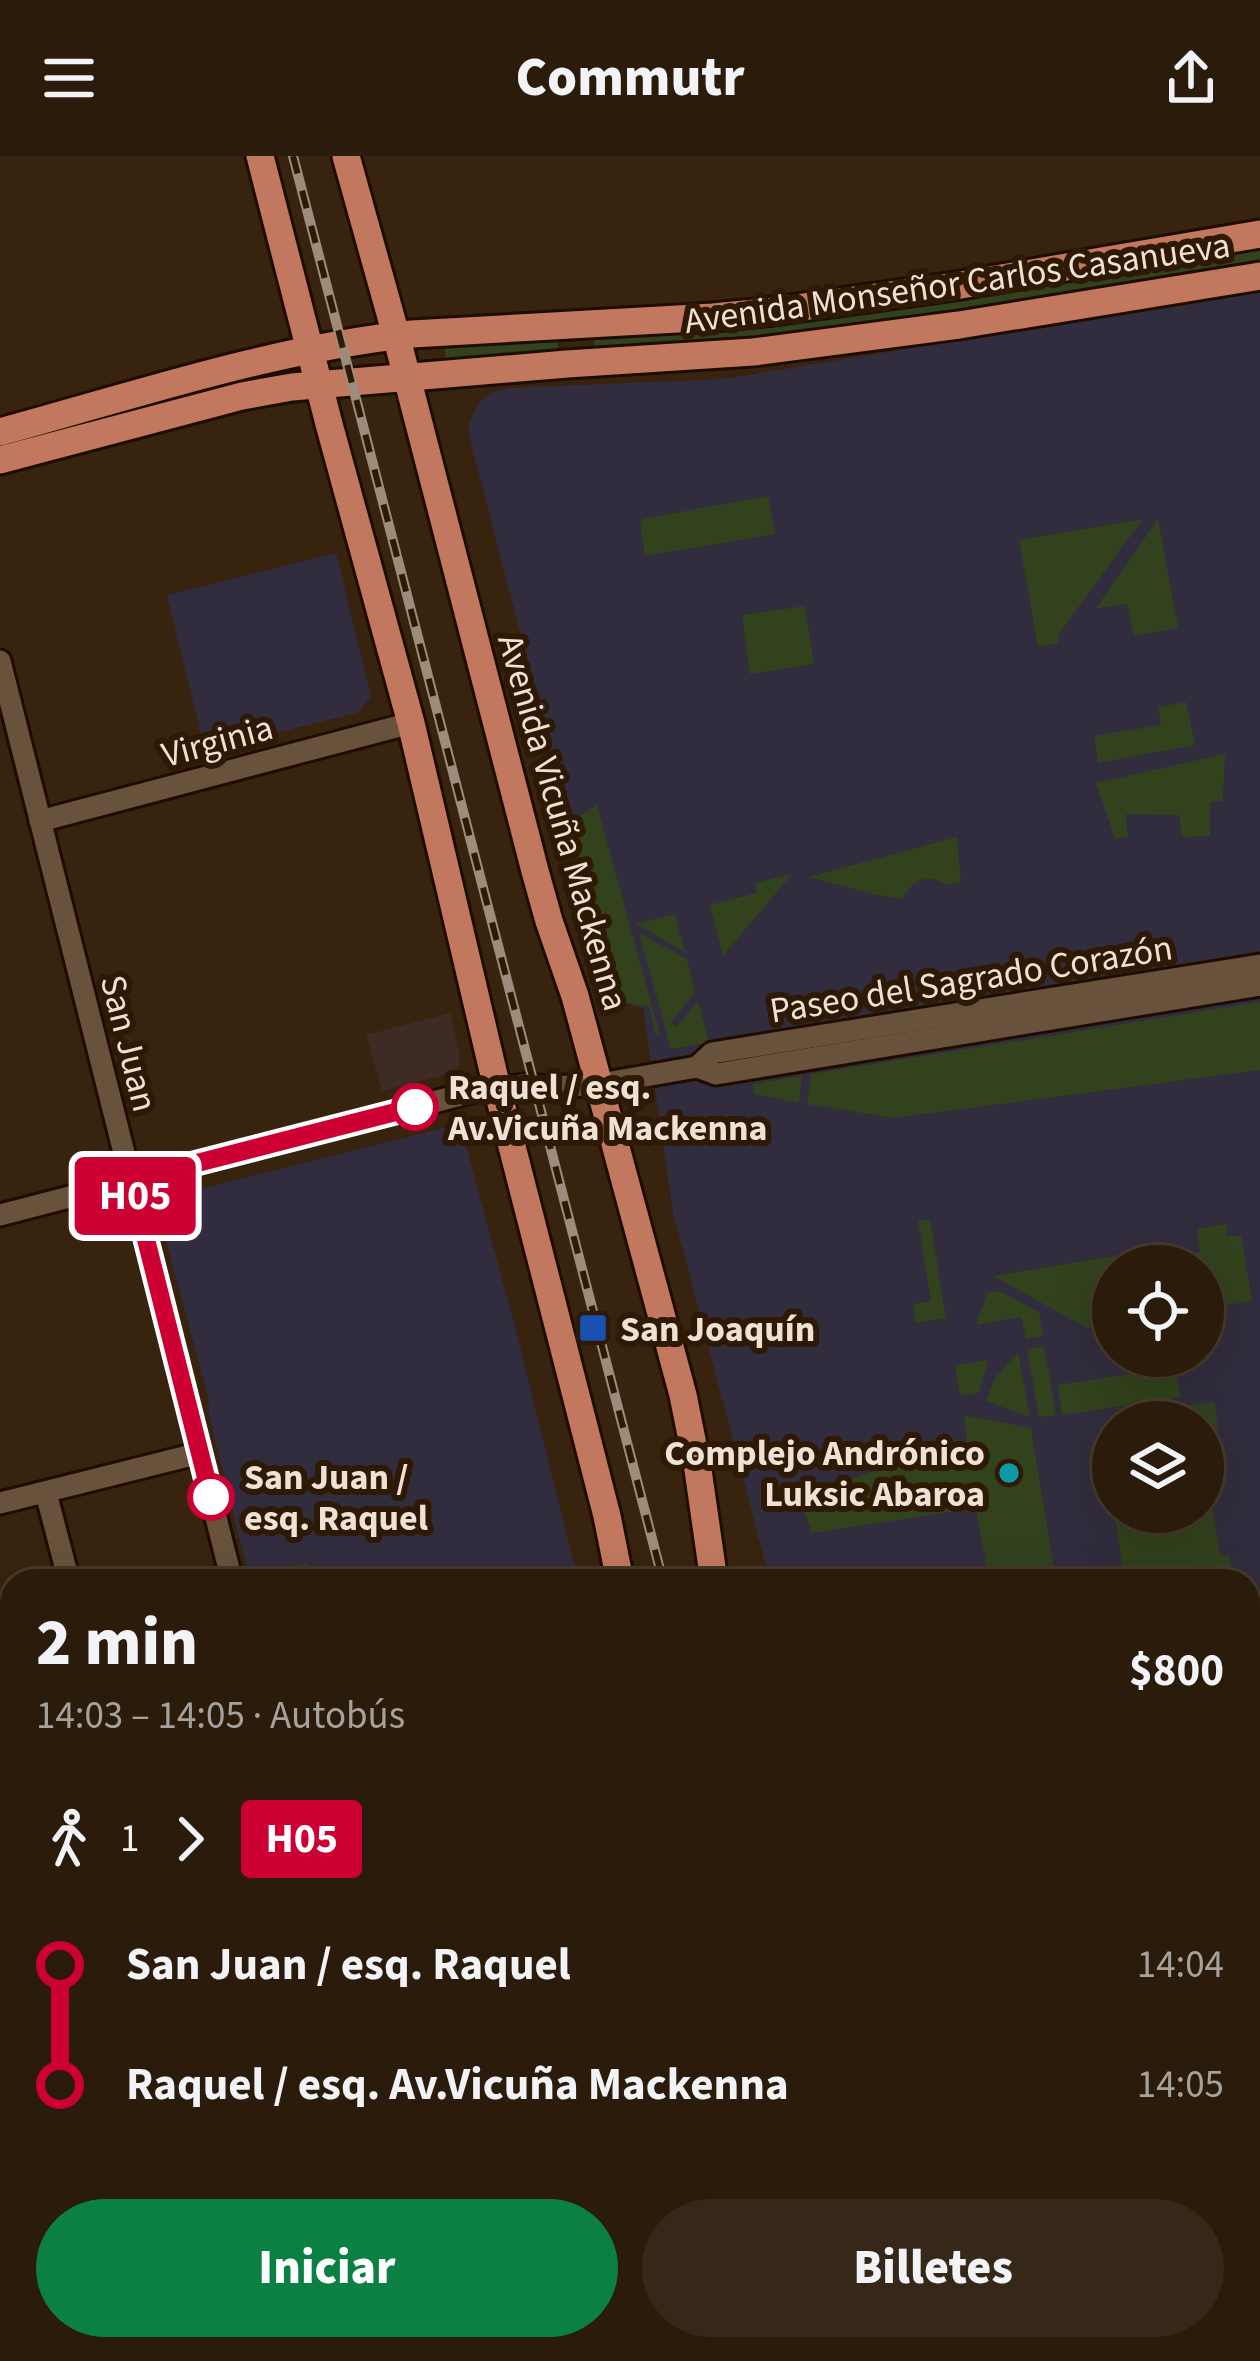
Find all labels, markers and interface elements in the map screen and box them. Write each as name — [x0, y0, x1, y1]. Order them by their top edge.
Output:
text: Commutr — [516, 40, 744, 117]
icon: menu — [36, 45, 102, 111]
icon: share — [1158, 45, 1224, 111]
street label: Avenida Monseñor Carlos Casanueva — [681, 220, 1233, 347]
street label: Avenida Vicuña Mackenna — [484, 628, 641, 1017]
street label: Virginia — [156, 702, 279, 781]
street label: Paseo del Sagrado Corazón — [766, 922, 1176, 1036]
street label: San Juan — [87, 970, 170, 1117]
place label: Raquel / esq. Av.Vicuña Mackenna — [447, 1062, 768, 1154]
marker: Raquel / esq. Av.Vicuña Mackenna — [393, 1085, 437, 1129]
line badge: H05 — [66, 1157, 204, 1235]
text: H05 — [99, 1166, 171, 1226]
map controls — [1092, 1245, 1224, 1533]
button: locate — [1092, 1245, 1224, 1377]
place label: San Joaquín — [620, 1304, 815, 1355]
marker: San Joaquín — [577, 1312, 609, 1344]
button: layers — [1092, 1401, 1224, 1533]
place label: Complejo Andrónico Luksic Abaroa — [664, 1428, 985, 1520]
place label: San Juan / esq. Raquel — [244, 1452, 428, 1544]
marker: Complejo Andrónico Luksic Abaroa — [996, 1460, 1022, 1486]
marker: San Juan / esq. Raquel — [189, 1475, 233, 1519]
text: 2 min — [36, 1596, 198, 1690]
text: $800 — [1129, 1639, 1224, 1703]
text: 14:03 – 14:05 · Autobús — [36, 1688, 405, 1744]
icon: walk — [36, 1806, 102, 1872]
icon: forward — [157, 1806, 223, 1872]
text: H05 — [265, 1809, 338, 1869]
text: 1 — [120, 1811, 139, 1867]
text: San Juan / esq. Raquel — [126, 1933, 571, 1997]
text: 14:04 — [1137, 1937, 1224, 1993]
text: Raquel / esq. Av.Vicuña Mackenna — [126, 2053, 789, 2117]
text: 14:05 — [1137, 2057, 1224, 2113]
button: Iniciar — [36, 2199, 618, 2337]
button: Billetes — [642, 2199, 1224, 2337]

